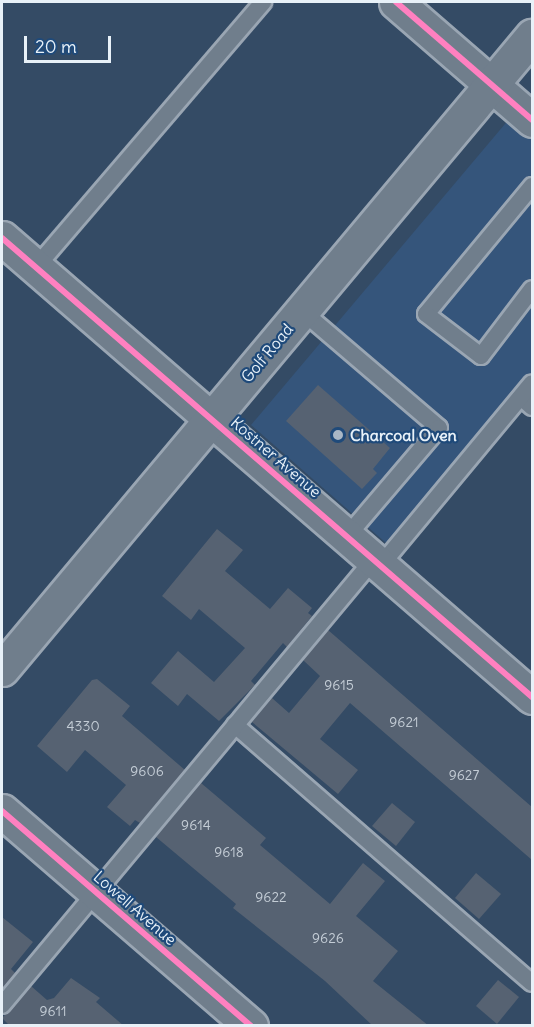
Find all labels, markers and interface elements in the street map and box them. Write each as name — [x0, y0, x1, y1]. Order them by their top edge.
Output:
scale bar — [27, 24, 114, 62]
text: 20 m — [35, 35, 77, 58]
street label: Golf Road — [237, 320, 297, 386]
street label: Kostner Avenue — [227, 413, 325, 501]
place label: Charcoal Oven — [350, 425, 457, 445]
marker: Charcoal Oven — [331, 428, 345, 442]
house number: 9615 — [324, 677, 354, 693]
house number: 9621 — [389, 714, 419, 730]
house number: 4330 — [66, 718, 100, 734]
house number: 9606 — [130, 763, 164, 779]
house number: 9627 — [449, 767, 479, 783]
house number: 9614 — [181, 817, 211, 833]
house number: 9618 — [214, 844, 244, 860]
street label: Lowell Avenue — [90, 867, 180, 949]
house number: 9622 — [255, 889, 287, 905]
house number: 9626 — [312, 930, 344, 946]
house number: 9611 — [39, 1003, 67, 1019]

